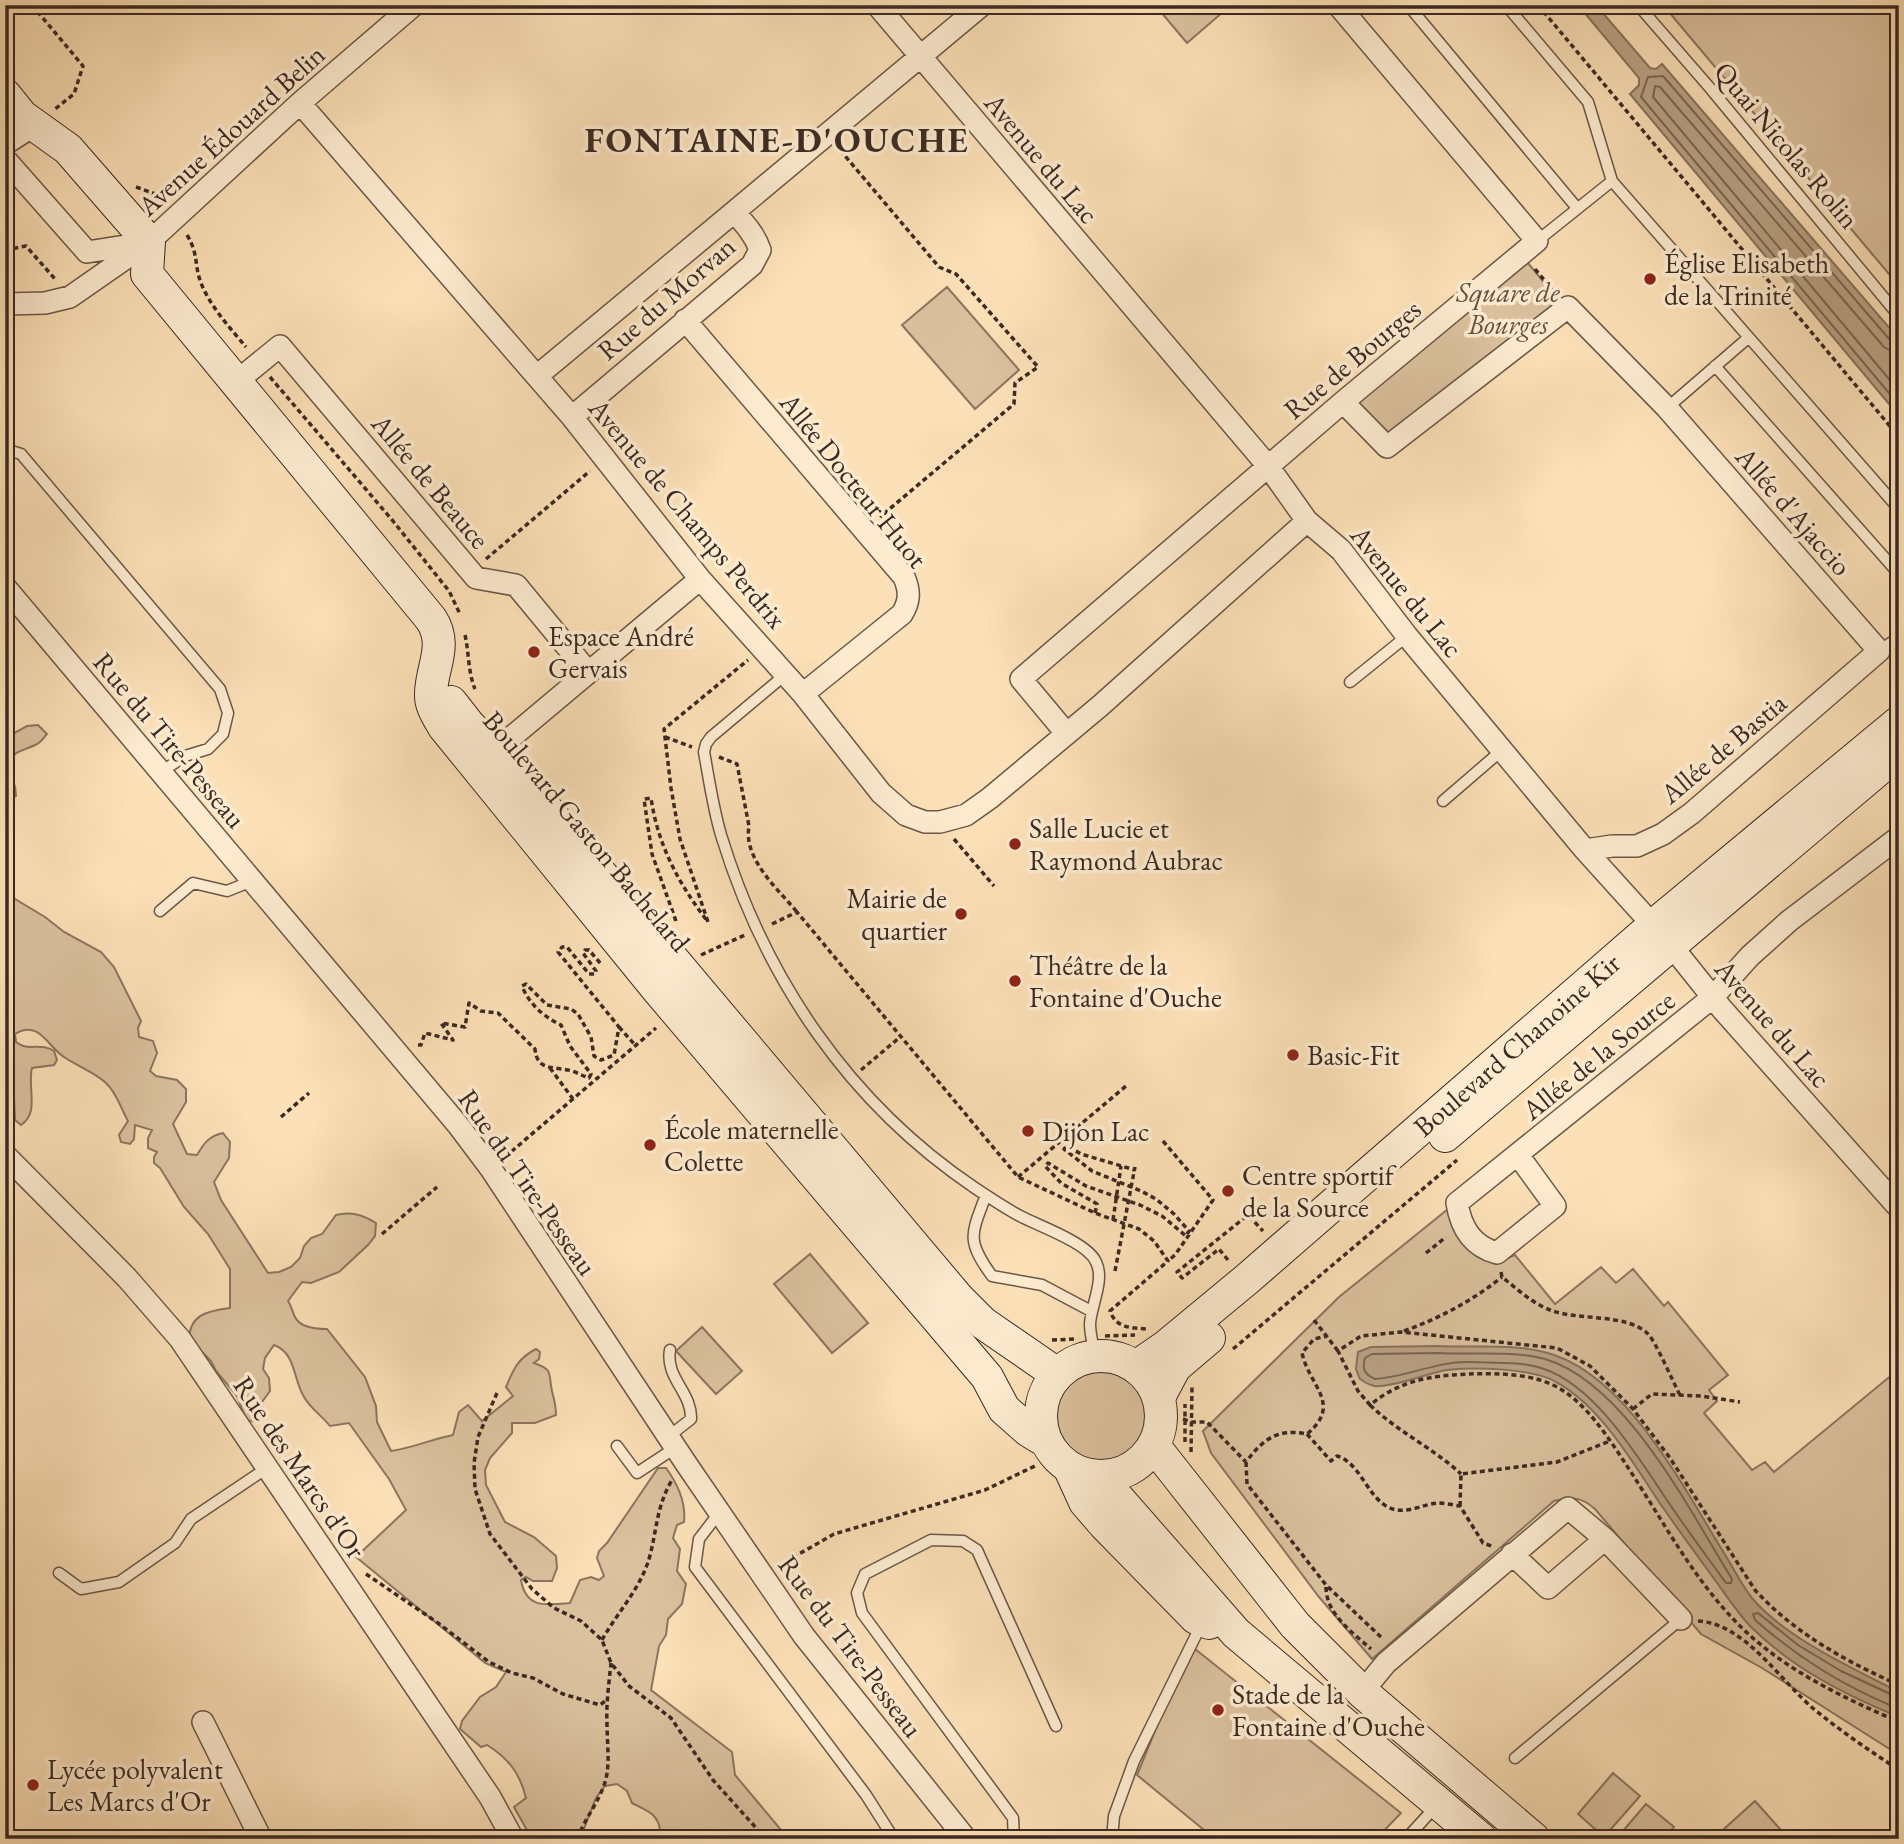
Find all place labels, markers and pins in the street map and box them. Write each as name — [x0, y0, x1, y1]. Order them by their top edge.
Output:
place label: Église Elisabeth de la Trinité — [1664, 245, 1829, 313]
marker: Église Elisabeth de la Trinité — [1642, 271, 1658, 287]
place label: Espace André Gervais — [548, 618, 694, 686]
marker: Espace André Gervais — [526, 644, 542, 660]
place label: Salle Lucie et Raymond Aubrac — [1029, 810, 1223, 878]
marker: Salle Lucie et Raymond Aubrac — [1007, 836, 1023, 852]
place label: Mairie de quartier — [846, 880, 948, 948]
marker: Mairie de quartier — [953, 906, 969, 922]
place label: Théâtre de la Fontaine d'Ouche — [1029, 947, 1222, 1015]
marker: Théâtre de la Fontaine d'Ouche — [1007, 973, 1023, 989]
place label: Basic-Fit — [1307, 1037, 1400, 1073]
marker: Basic-Fit — [1285, 1047, 1301, 1063]
place label: École maternelle Colette — [664, 1111, 839, 1179]
place label: Dijon Lac — [1042, 1113, 1149, 1149]
marker: Dijon Lac — [1020, 1123, 1036, 1139]
marker: École maternelle Colette — [642, 1137, 658, 1153]
place label: Centre sportif de la Source — [1242, 1157, 1397, 1225]
marker: Centre sportif de la Source — [1220, 1183, 1236, 1199]
place label: Stade de la Fontaine d'Ouche — [1232, 1676, 1425, 1744]
marker: Stade de la Fontaine d'Ouche — [1210, 1702, 1226, 1718]
place label: Lycée polyvalent Les Marcs d'Or — [47, 1751, 223, 1819]
marker: Lycée polyvalent Les Marcs d'Or — [25, 1777, 41, 1793]

